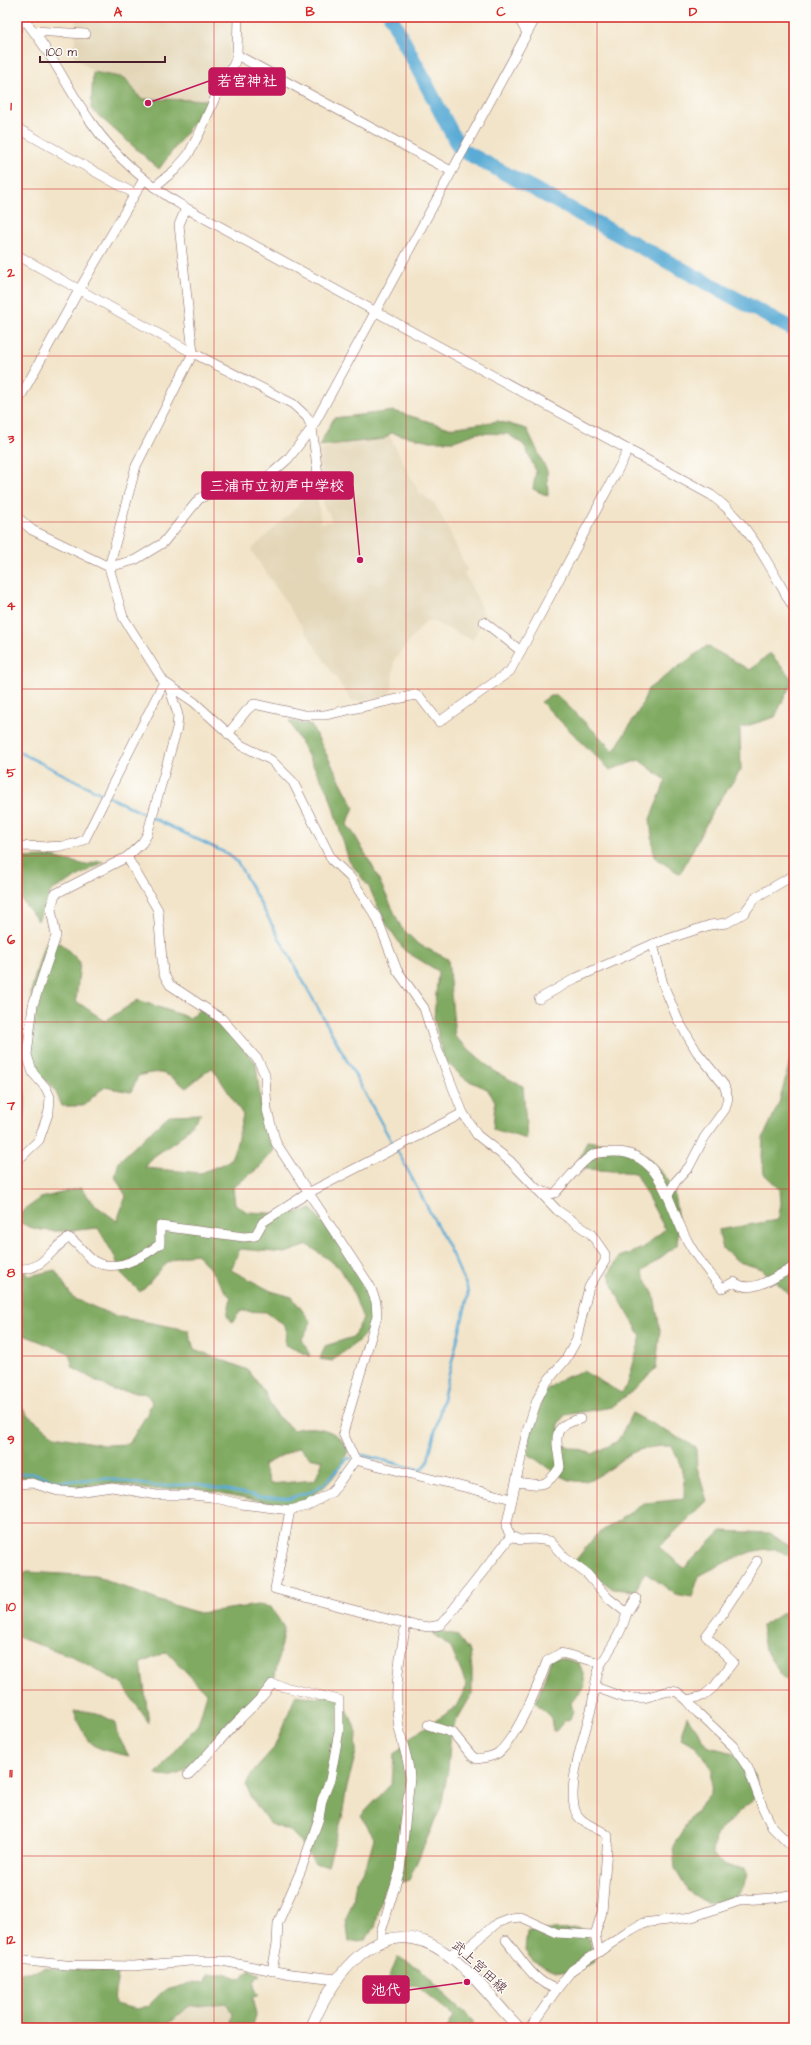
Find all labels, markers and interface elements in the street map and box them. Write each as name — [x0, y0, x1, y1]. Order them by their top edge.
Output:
text: A — [114, 3, 123, 21]
text: B — [305, 3, 315, 21]
text: C — [496, 3, 506, 21]
text: D — [689, 3, 698, 21]
scale bar — [40, 38, 165, 64]
text: 100 m — [46, 44, 77, 61]
callout: 若宮神社 — [209, 68, 285, 95]
text: 若宮神社 — [217, 71, 277, 92]
text: 1 — [10, 97, 12, 115]
text: 2 — [6, 264, 15, 282]
text: 3 — [7, 430, 15, 448]
callout: 三浦市立初声中学校 — [202, 472, 353, 499]
text: 三浦市立初声中学校 — [209, 476, 345, 497]
text: 4 — [7, 597, 16, 615]
text: 5 — [6, 764, 16, 782]
text: 6 — [7, 931, 16, 949]
text: 7 — [6, 1097, 16, 1115]
text: 8 — [7, 1264, 16, 1282]
text: 9 — [7, 1431, 15, 1449]
text: 10 — [6, 1598, 17, 1616]
text: 11 — [9, 1764, 13, 1782]
text: 12 — [6, 1931, 16, 1949]
street label: 武上宮田線 — [447, 1936, 511, 1998]
callout: 池代 — [363, 1976, 409, 2003]
text: 池代 — [371, 1980, 401, 2001]

